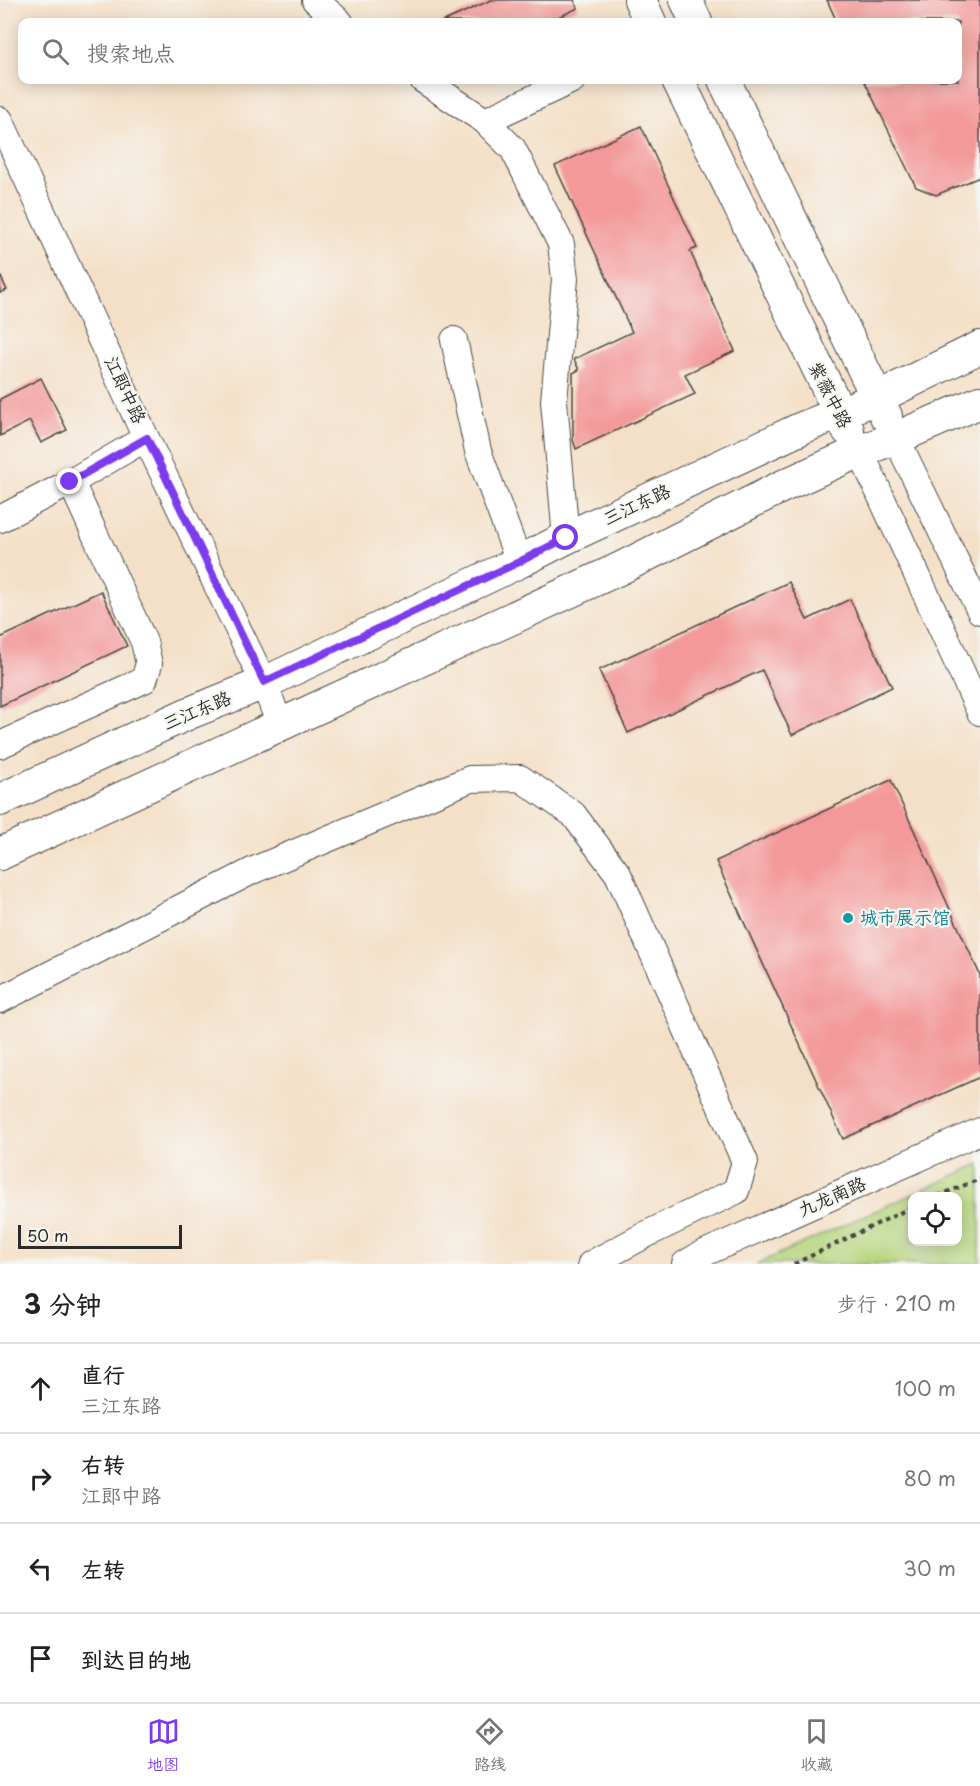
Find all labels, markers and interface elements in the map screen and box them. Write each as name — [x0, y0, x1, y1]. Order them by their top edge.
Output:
search box — [18, 18, 962, 84]
icon: search — [39, 35, 72, 68]
text: 搜索地点 — [87, 35, 175, 68]
street label: 江郎中路 — [99, 351, 154, 428]
street label: 紫薇中路 — [803, 356, 860, 433]
route end — [56, 468, 82, 494]
street label: 三江东路 — [598, 476, 675, 531]
route start — [552, 524, 578, 550]
street label: 三江东路 — [158, 683, 235, 736]
place label: 城市展示馆 — [860, 903, 950, 930]
marker: 城市展示馆 — [841, 911, 855, 925]
street label: 九龙南路 — [793, 1169, 870, 1223]
map controls — [908, 1192, 962, 1246]
button: locate — [908, 1192, 962, 1246]
scale bar — [18, 1222, 182, 1250]
text: 50 m — [27, 1223, 68, 1247]
text: 3 分钟 — [24, 1284, 101, 1323]
text: 步行 · 210 m — [837, 1288, 956, 1318]
text: 直行 — [81, 1357, 125, 1390]
icon: ahead — [24, 1372, 57, 1405]
text: 100 m — [895, 1373, 956, 1403]
text: 三江东路 — [81, 1390, 161, 1420]
text: 右转 — [81, 1447, 125, 1480]
icon: right — [24, 1462, 57, 1495]
text: 80 m — [904, 1463, 956, 1493]
text: 江郎中路 — [81, 1480, 161, 1510]
icon: left — [24, 1552, 57, 1585]
text: 左转 — [81, 1552, 125, 1585]
text: 30 m — [903, 1553, 956, 1583]
icon: arrive — [24, 1642, 57, 1675]
text: 到达目的地 — [81, 1642, 191, 1675]
tab: 地图 — [147, 1715, 180, 1775]
tab: 路线 — [473, 1715, 506, 1775]
tab: 收藏 — [800, 1715, 833, 1775]

